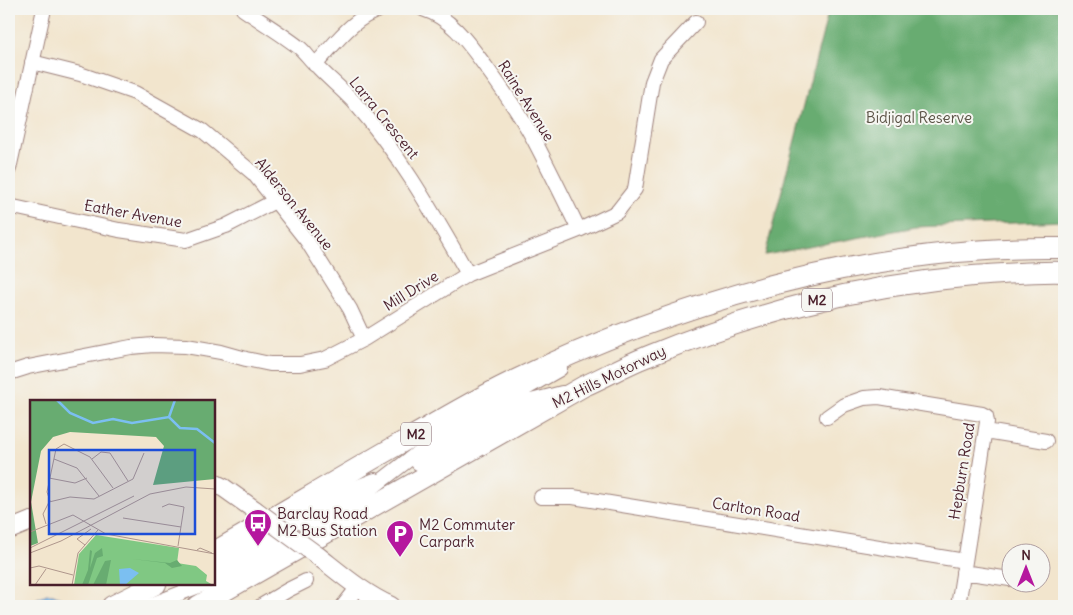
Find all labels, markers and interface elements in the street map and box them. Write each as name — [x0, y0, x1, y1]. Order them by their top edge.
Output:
street label: Raine Avenue — [494, 57, 559, 145]
street label: Larra Crescent — [345, 73, 423, 163]
park label: Bidjigal Reserve — [866, 108, 972, 127]
street label: Alderson Avenue — [251, 154, 338, 254]
street label: Eather Avenue — [83, 196, 183, 231]
street label: Mill Drive — [380, 266, 442, 315]
road number: M2 — [802, 288, 832, 312]
street label: M2 Hills Motorway — [549, 341, 669, 412]
inset map — [30, 400, 215, 585]
street label: Hepburn Road — [944, 421, 979, 521]
road number: M2 — [401, 422, 431, 446]
street label: Carlton Road — [711, 493, 802, 526]
place label: Barclay Road M2 Bus Station — [277, 504, 378, 540]
bus stop icon: Barclay Road M2 Bus Station — [243, 508, 273, 547]
place label: M2 Commuter Carpark — [419, 515, 515, 551]
parking icon: M2 Commuter Carpark — [385, 519, 415, 558]
north arrow — [1000, 542, 1050, 592]
text: N — [1021, 546, 1031, 564]

